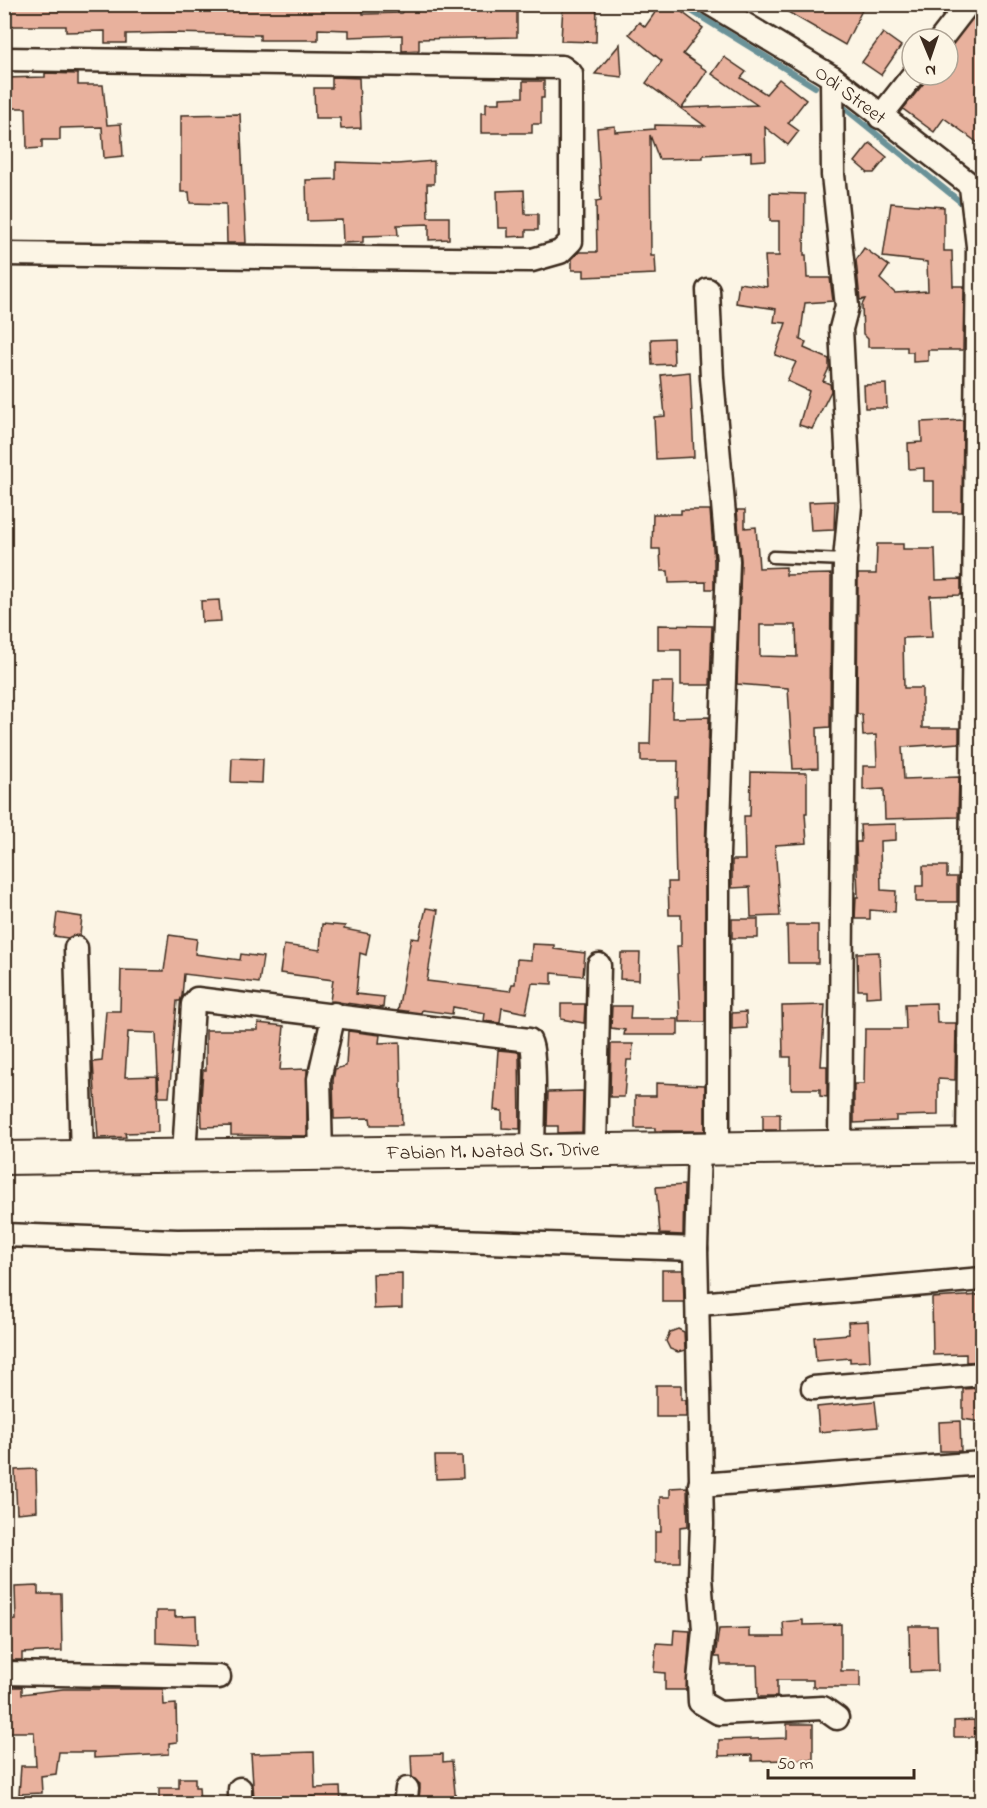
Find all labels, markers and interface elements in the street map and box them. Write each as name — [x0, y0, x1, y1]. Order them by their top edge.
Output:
north arrow — [900, 27, 960, 87]
text: N — [924, 58, 936, 82]
street label: Odi Street — [807, 59, 892, 133]
street label: Fabian M. Natad Sr. Drive — [385, 1136, 600, 1169]
scale bar — [768, 1742, 914, 1780]
text: 50 m — [777, 1752, 814, 1778]

